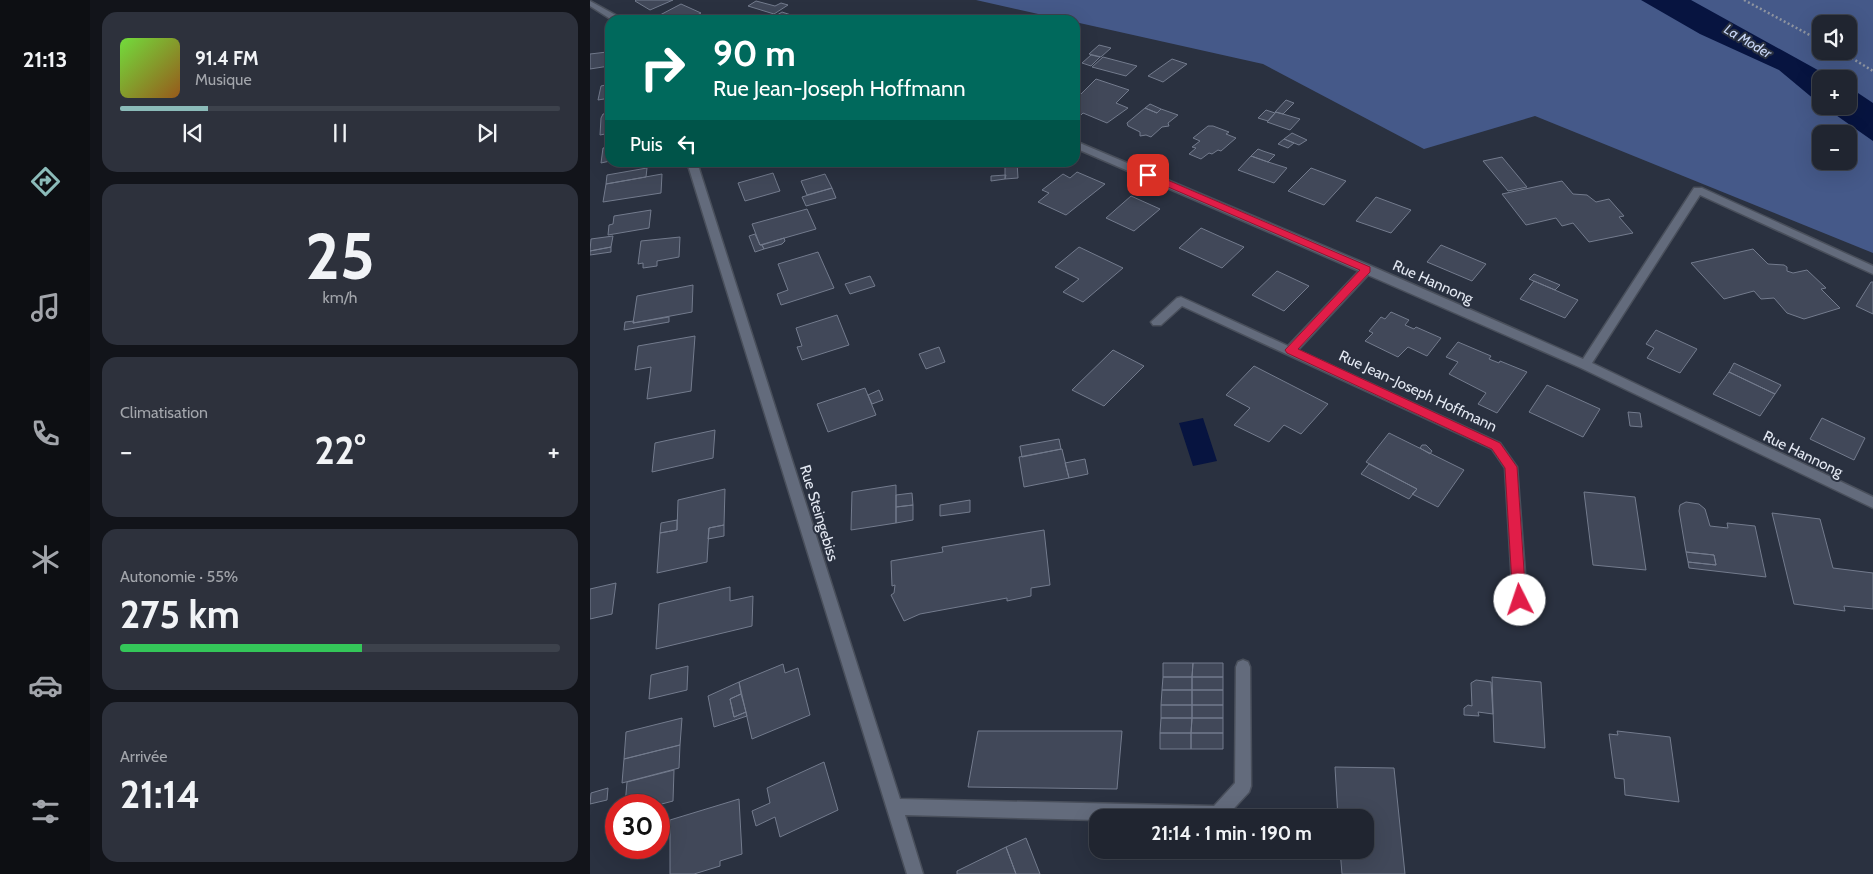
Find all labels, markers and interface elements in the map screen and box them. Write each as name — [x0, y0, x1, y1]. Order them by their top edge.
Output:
map controls — [1812, 15, 1857, 170]
button: sound — [1812, 15, 1857, 60]
water label: La Moder — [1721, 20, 1776, 63]
text: 90 m — [713, 32, 796, 75]
icon: right — [630, 35, 695, 100]
text: 21:13 — [23, 46, 67, 73]
text: 91.4 FM — [195, 47, 258, 70]
text: Musique — [195, 70, 252, 89]
button: + — [1812, 70, 1857, 115]
text: Rue Jean-Joseph Hoffmann — [713, 75, 966, 102]
icon: previous — [179, 119, 207, 147]
icon: pause — [326, 119, 354, 147]
icon: next — [473, 119, 501, 147]
button: − — [1812, 125, 1857, 170]
icon: left — [673, 130, 701, 158]
text: Puis — [630, 133, 663, 156]
pin — [1127, 154, 1169, 196]
icon: arrive — [1134, 161, 1162, 189]
icon: directions — [28, 164, 63, 199]
text: 25 — [305, 216, 375, 295]
street label: Rue Hannong — [1390, 256, 1477, 308]
text: km/h — [322, 288, 358, 307]
icon: music — [28, 290, 63, 325]
street label: Rue Jean-Joseph Hoffmann — [1336, 346, 1500, 436]
text: Climatisation — [120, 403, 208, 422]
icon: phone — [28, 416, 63, 451]
text: 22° — [314, 427, 366, 474]
street label: Rue Hannong — [1760, 427, 1846, 481]
text: − — [120, 434, 132, 468]
text: + — [548, 434, 560, 468]
street label: Rue Steingebiss — [796, 463, 842, 563]
icon: climate — [28, 542, 63, 577]
text: Autonomie · 55% — [120, 567, 238, 586]
position arrow — [1493, 573, 1545, 625]
text: 275 km — [120, 591, 240, 638]
icon: car — [28, 668, 63, 703]
text: Arrivée — [120, 747, 167, 766]
text: 21:14 — [120, 771, 200, 818]
icon: filters — [28, 794, 63, 829]
speed limit sign: 30 — [605, 794, 670, 859]
text: 21:14 · 1 min · 190 m — [1151, 822, 1312, 845]

